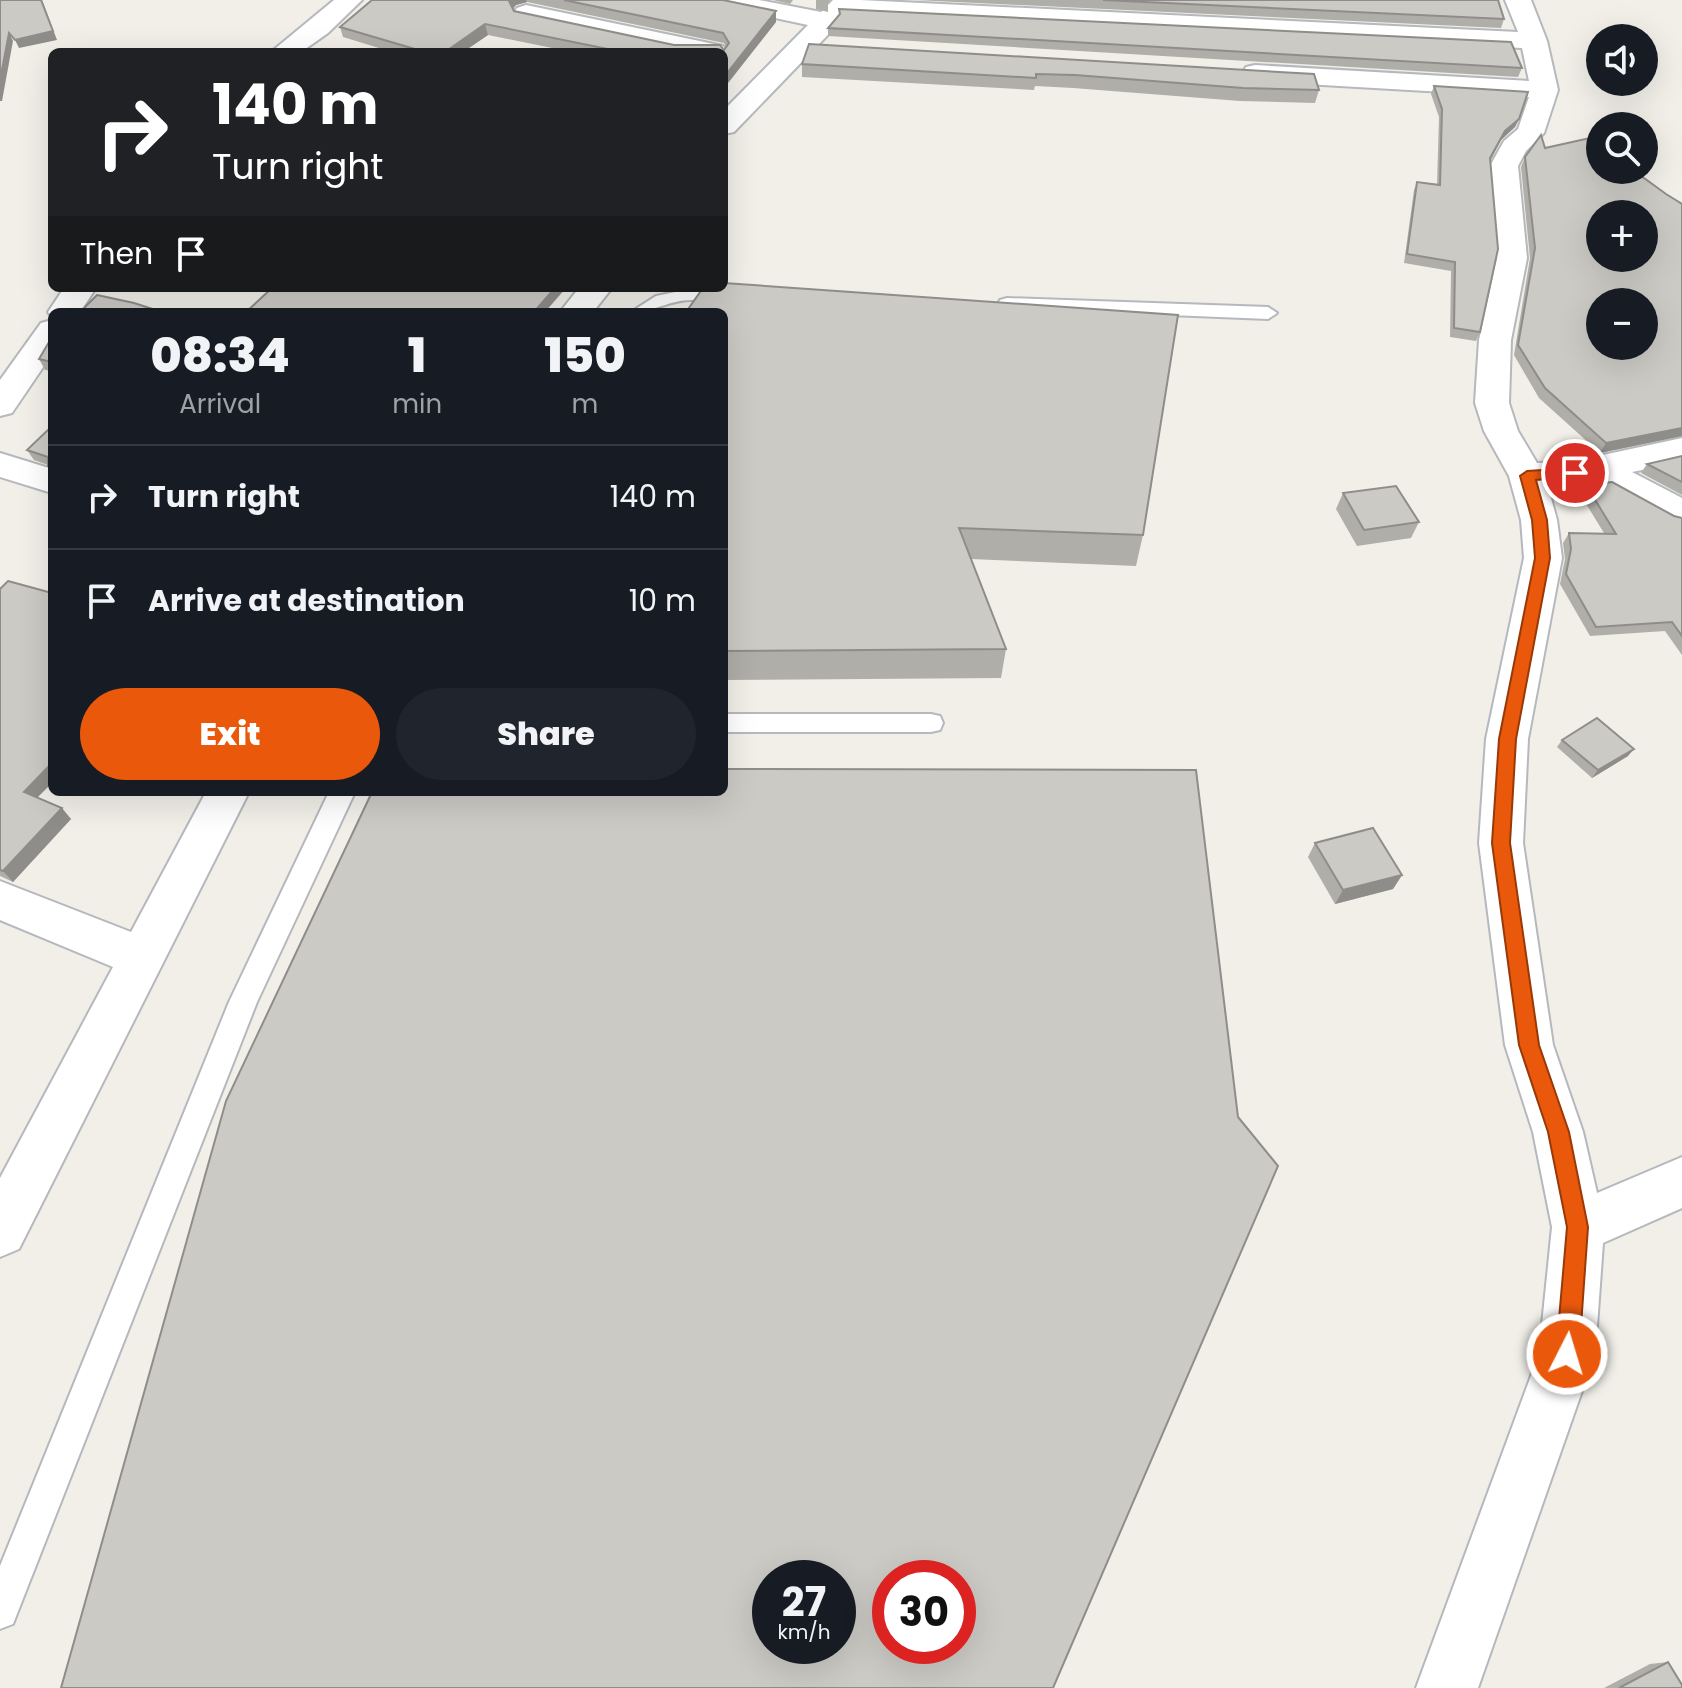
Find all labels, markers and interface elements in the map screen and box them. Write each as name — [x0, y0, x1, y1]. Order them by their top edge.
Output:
map controls — [1586, 24, 1658, 360]
button: sound — [1586, 24, 1658, 96]
text: 140 m — [212, 65, 379, 144]
icon: right — [80, 80, 184, 184]
button: search — [1586, 112, 1658, 184]
text: Turn right — [212, 141, 383, 192]
button: + — [1586, 200, 1658, 272]
text: Then — [80, 232, 153, 275]
icon: arrive — [169, 232, 213, 276]
button: − — [1586, 288, 1658, 360]
text: 08:34 — [150, 322, 290, 389]
text: 1 — [408, 322, 426, 389]
text: 150 — [544, 322, 626, 389]
text: Arrival — [179, 386, 261, 422]
text: min — [392, 386, 442, 422]
text: m — [572, 386, 598, 422]
pin — [1541, 439, 1609, 507]
icon: arrive — [1553, 451, 1597, 495]
icon: right — [80, 475, 124, 519]
text: Turn right — [148, 475, 300, 518]
text: 140 m — [610, 475, 696, 518]
icon: arrive — [80, 579, 124, 623]
text: Arrive at destination — [148, 579, 465, 622]
text: 10 m — [629, 579, 696, 622]
button: Exit — [80, 688, 380, 780]
button: Share — [396, 688, 696, 780]
position arrow — [1525, 1312, 1609, 1396]
speed limit sign: 30 — [872, 1560, 976, 1664]
text: 27 — [782, 1574, 826, 1630]
text: km/h — [777, 1618, 831, 1646]

